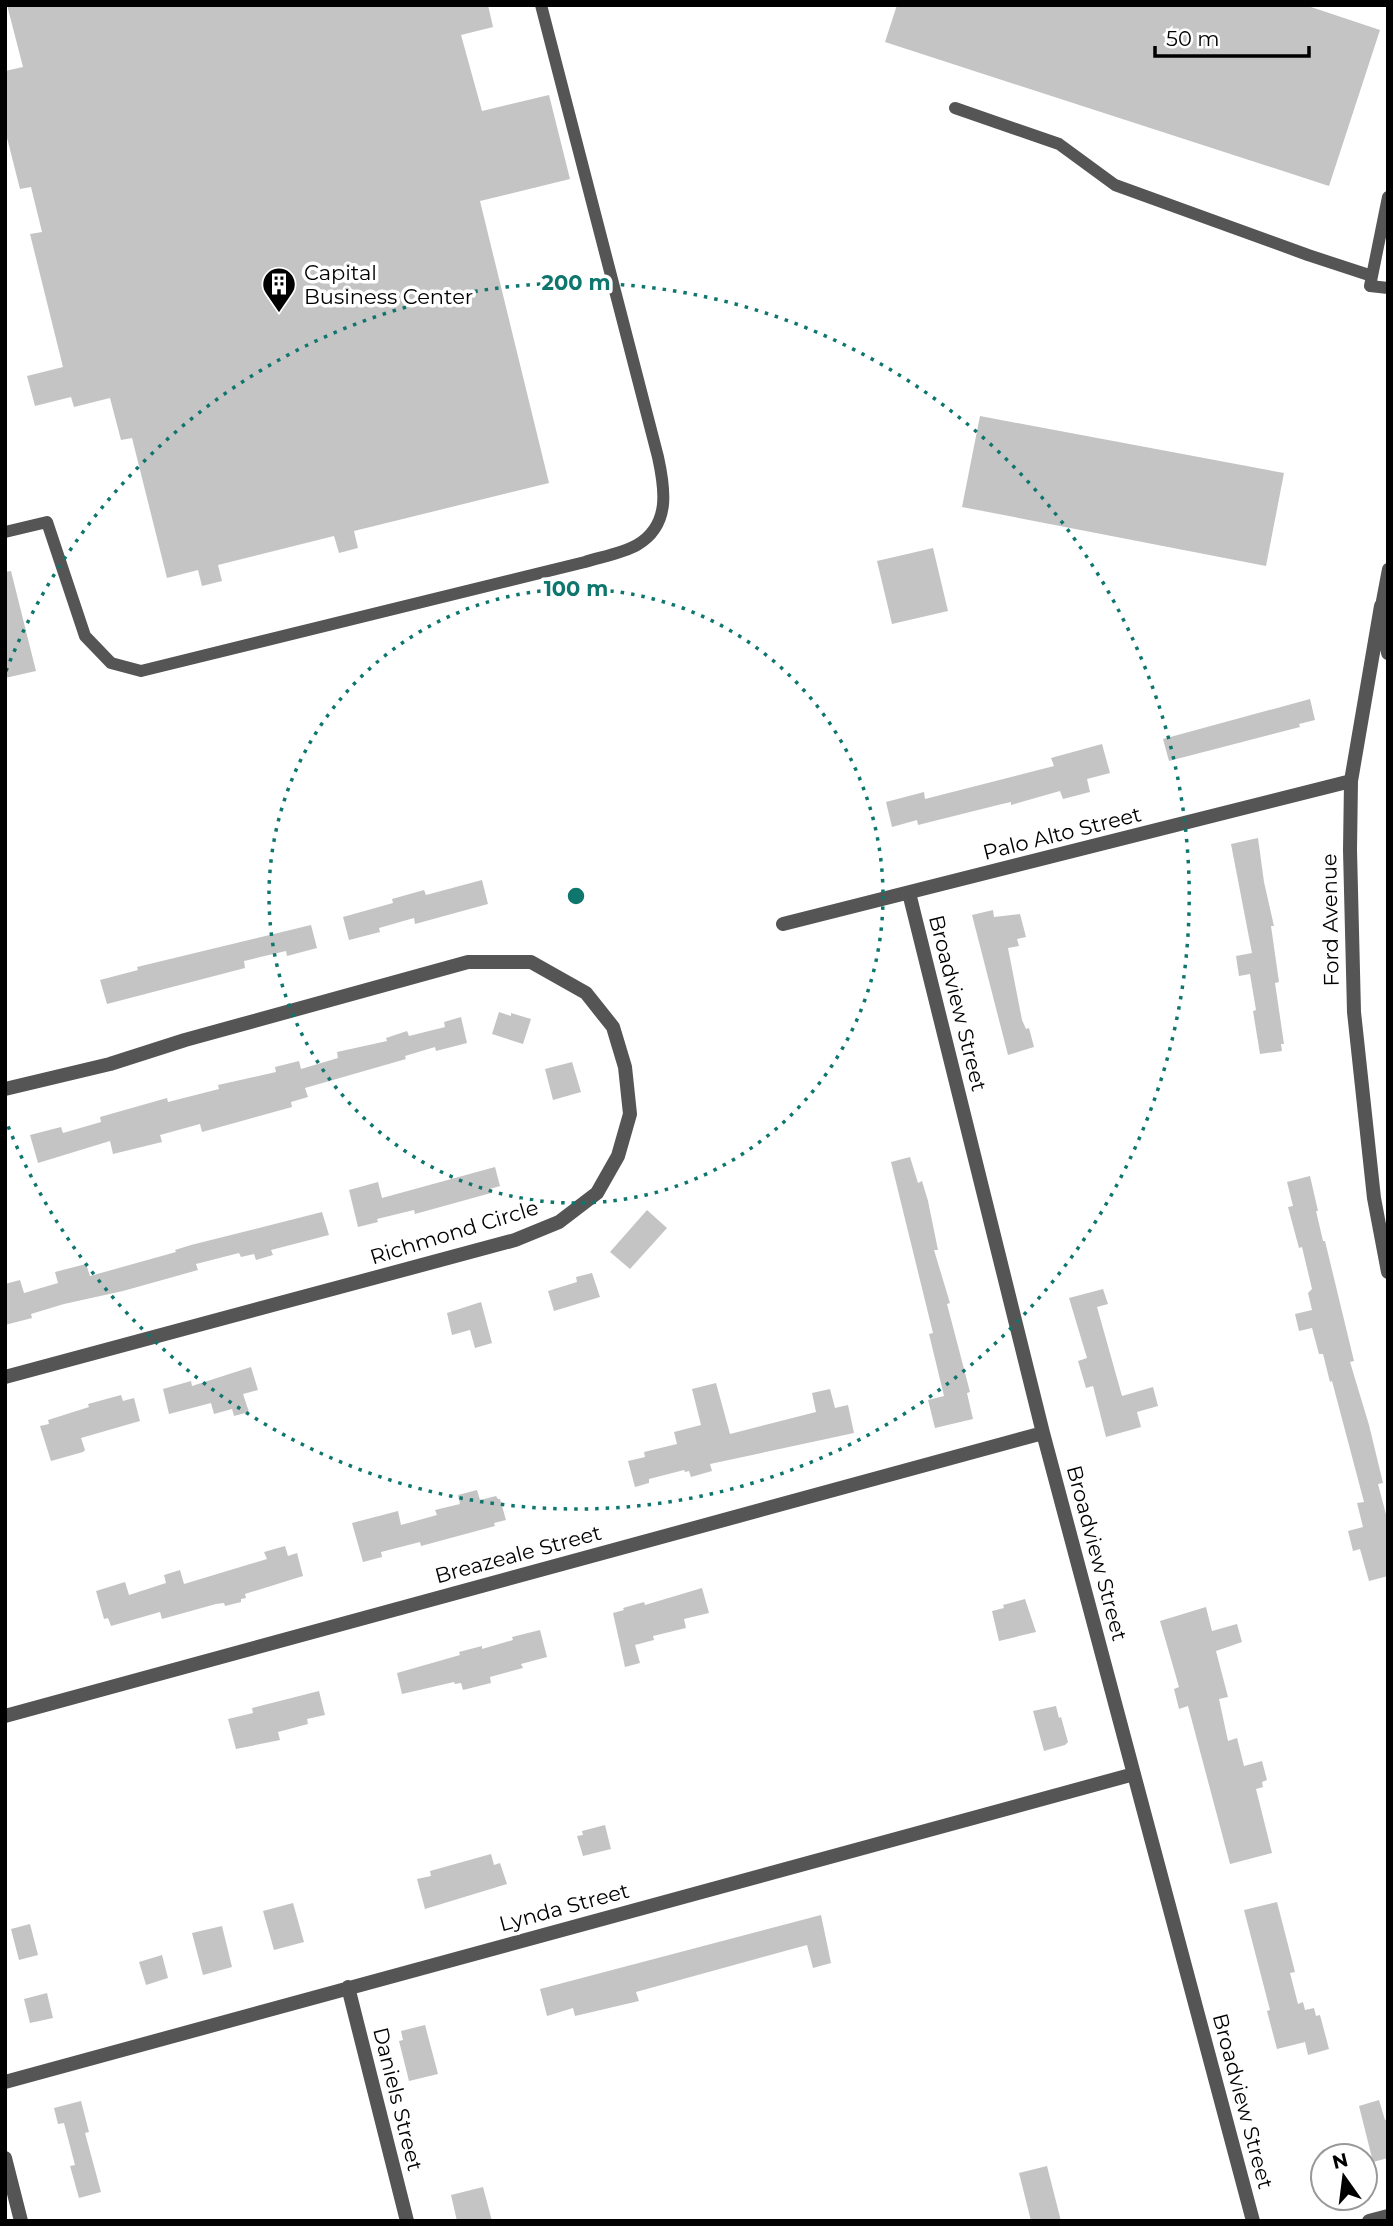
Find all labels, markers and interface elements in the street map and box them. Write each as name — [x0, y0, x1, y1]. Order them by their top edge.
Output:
scale bar — [1155, 14, 1309, 58]
text: 50 m — [1166, 26, 1220, 51]
place label: Capital Business Center — [304, 260, 473, 309]
building icon: Capital Business Center — [260, 265, 298, 314]
text: 200 m — [542, 270, 610, 295]
text: 100 m — [544, 576, 608, 601]
street label: Palo Alto Street — [980, 801, 1144, 865]
street label: Ford Avenue — [1316, 853, 1344, 987]
centre of rings — [564, 884, 588, 908]
street label: Broadview Street — [924, 912, 992, 1094]
street label: Richmond Circle — [367, 1194, 541, 1270]
street label: Broadview Street — [1062, 1463, 1132, 1643]
street label: Breazeale Street — [432, 1520, 604, 1588]
street label: Lynda Street — [496, 1878, 632, 1936]
street label: Broadview Street — [1208, 2011, 1278, 2191]
street label: Daniels Street — [368, 2025, 428, 2173]
north arrow — [1309, 2142, 1379, 2212]
text: N — [1330, 2148, 1350, 2174]

